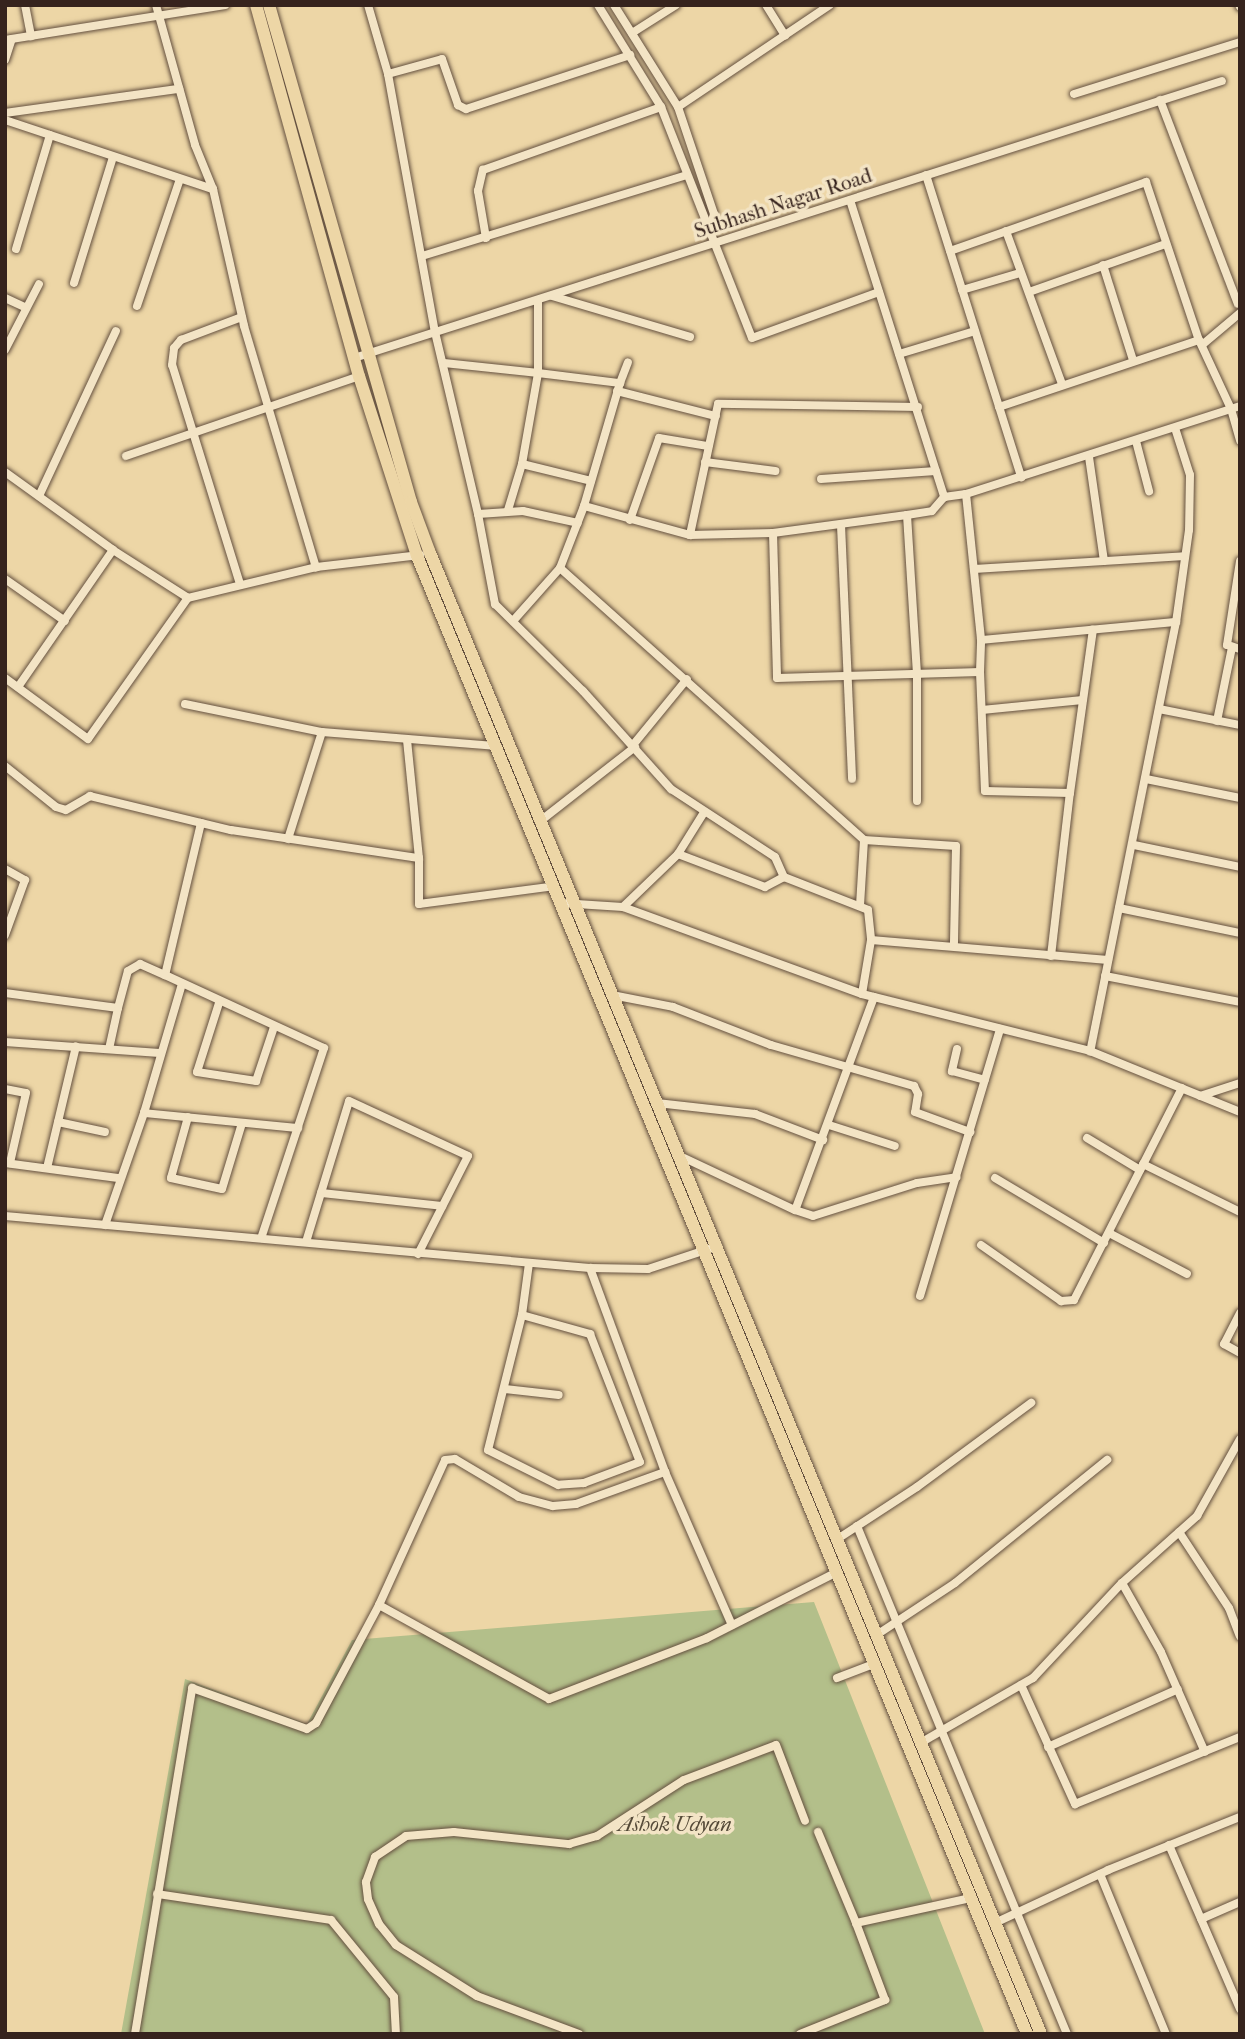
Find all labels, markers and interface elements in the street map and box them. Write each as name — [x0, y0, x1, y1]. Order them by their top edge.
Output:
street label: Subhash Nagar Road — [691, 162, 875, 244]
park label: Ashok Udyan — [618, 1811, 732, 1837]

